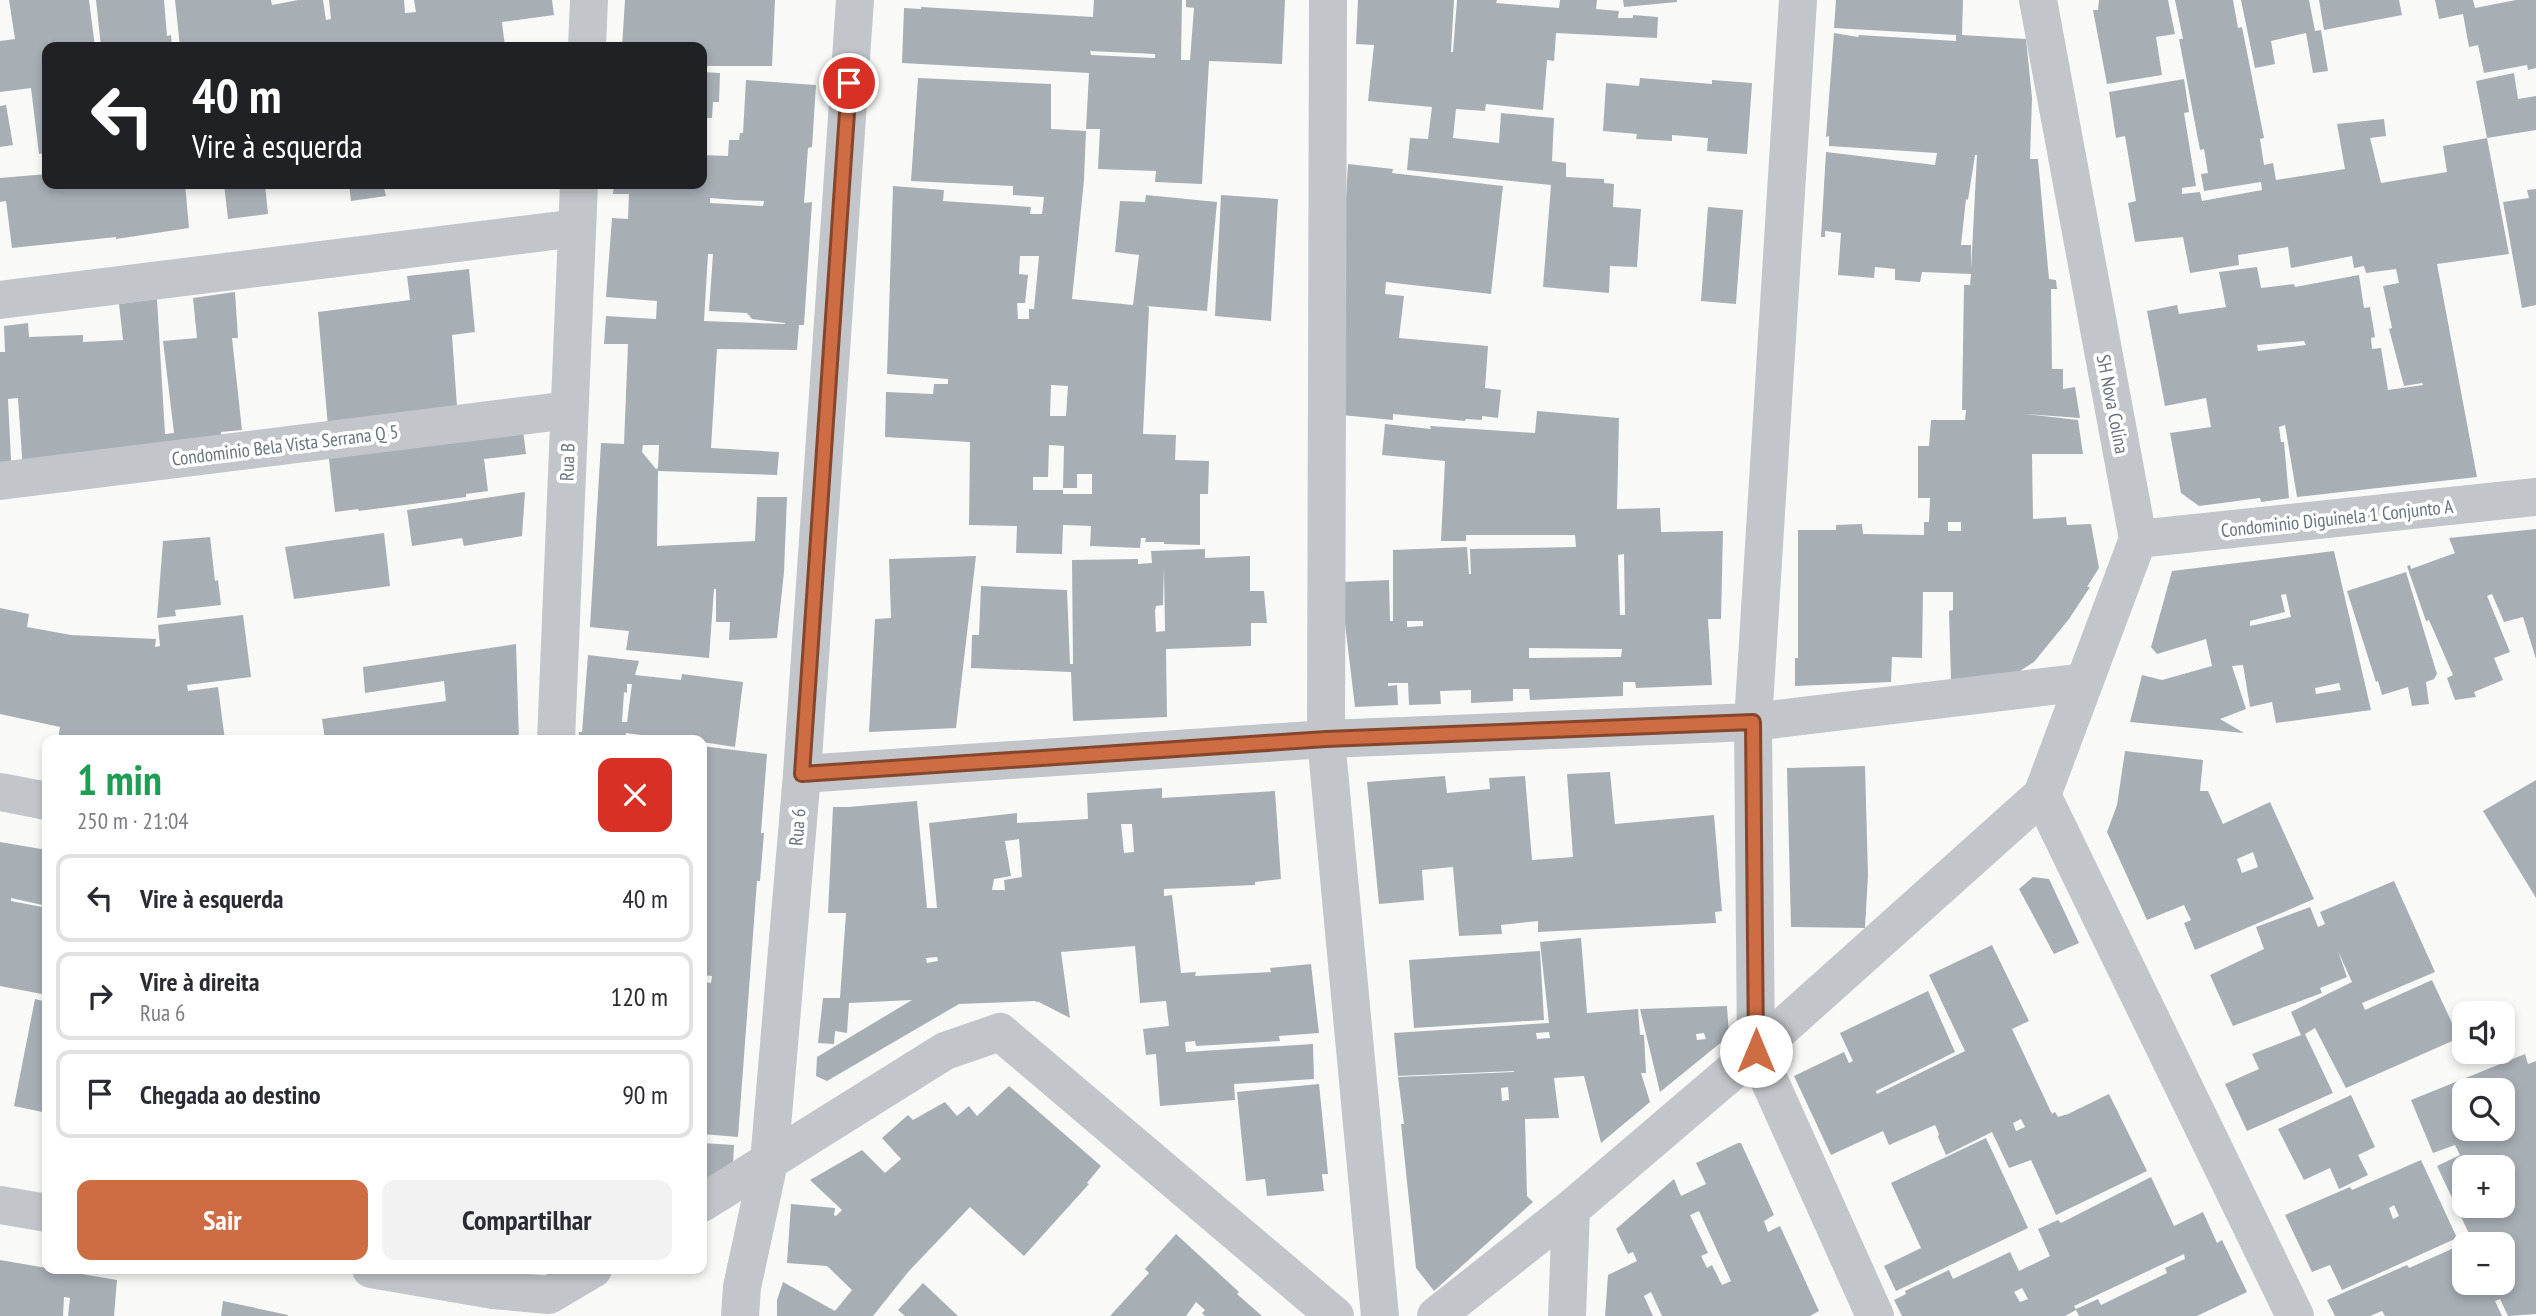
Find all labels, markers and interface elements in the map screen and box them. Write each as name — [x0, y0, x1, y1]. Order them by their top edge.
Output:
pin — [819, 53, 879, 113]
text: 40 m — [192, 63, 281, 127]
icon: arrive — [830, 64, 868, 102]
icon: left — [77, 70, 168, 161]
text: Vire à esquerda — [192, 125, 363, 167]
street label: SH Nova Colina — [2092, 352, 2134, 456]
street label: Condominio Bela Vista Serrana Q 5 — [170, 419, 400, 471]
street label: Rua B — [554, 443, 580, 481]
street label: Condominio Diguinela 1 Conjunto A — [2220, 494, 2454, 542]
text: 1 min — [77, 752, 162, 807]
button: close — [598, 758, 672, 832]
text: 250 m · 21:04 — [77, 806, 189, 835]
street label: Rua 6 — [783, 807, 811, 847]
icon: left — [81, 879, 119, 917]
text: Vire à esquerda — [140, 882, 283, 915]
text: 40 m — [622, 882, 668, 915]
text: Vire à direita — [140, 965, 259, 998]
icon: right — [81, 977, 119, 1015]
text: 120 m — [610, 980, 668, 1013]
text: Rua 6 — [140, 998, 185, 1027]
map controls — [2452, 1001, 2515, 1295]
button: sound — [2452, 1001, 2515, 1064]
position arrow — [1719, 1014, 1793, 1088]
icon: arrive — [81, 1075, 119, 1113]
text: Chegada ao destino — [140, 1078, 321, 1111]
text: 90 m — [622, 1078, 668, 1111]
button: search — [2452, 1078, 2515, 1141]
button: + — [2452, 1155, 2515, 1218]
button: Sair — [77, 1180, 368, 1260]
button: Compartilhar — [382, 1180, 672, 1260]
button: − — [2452, 1232, 2515, 1295]

